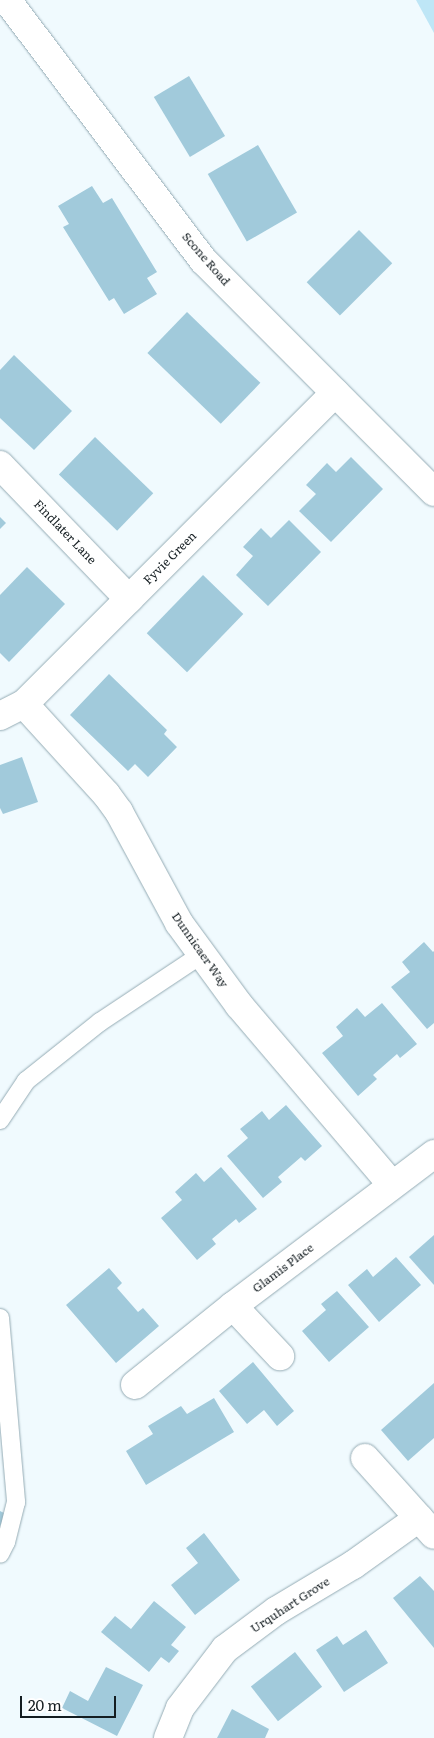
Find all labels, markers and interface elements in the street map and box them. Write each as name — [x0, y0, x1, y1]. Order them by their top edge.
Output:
street label: Scone Road — [179, 230, 233, 288]
street label: Findlater Lane — [31, 497, 99, 567]
street label: Fyvie Green — [141, 529, 199, 587]
street label: Dunnicaer Way — [169, 910, 231, 990]
street label: Glamis Place — [250, 1240, 316, 1296]
street label: Urquhart Grove — [248, 1574, 332, 1636]
scale bar — [22, 1686, 119, 1718]
text: 20 m — [28, 1693, 62, 1716]

